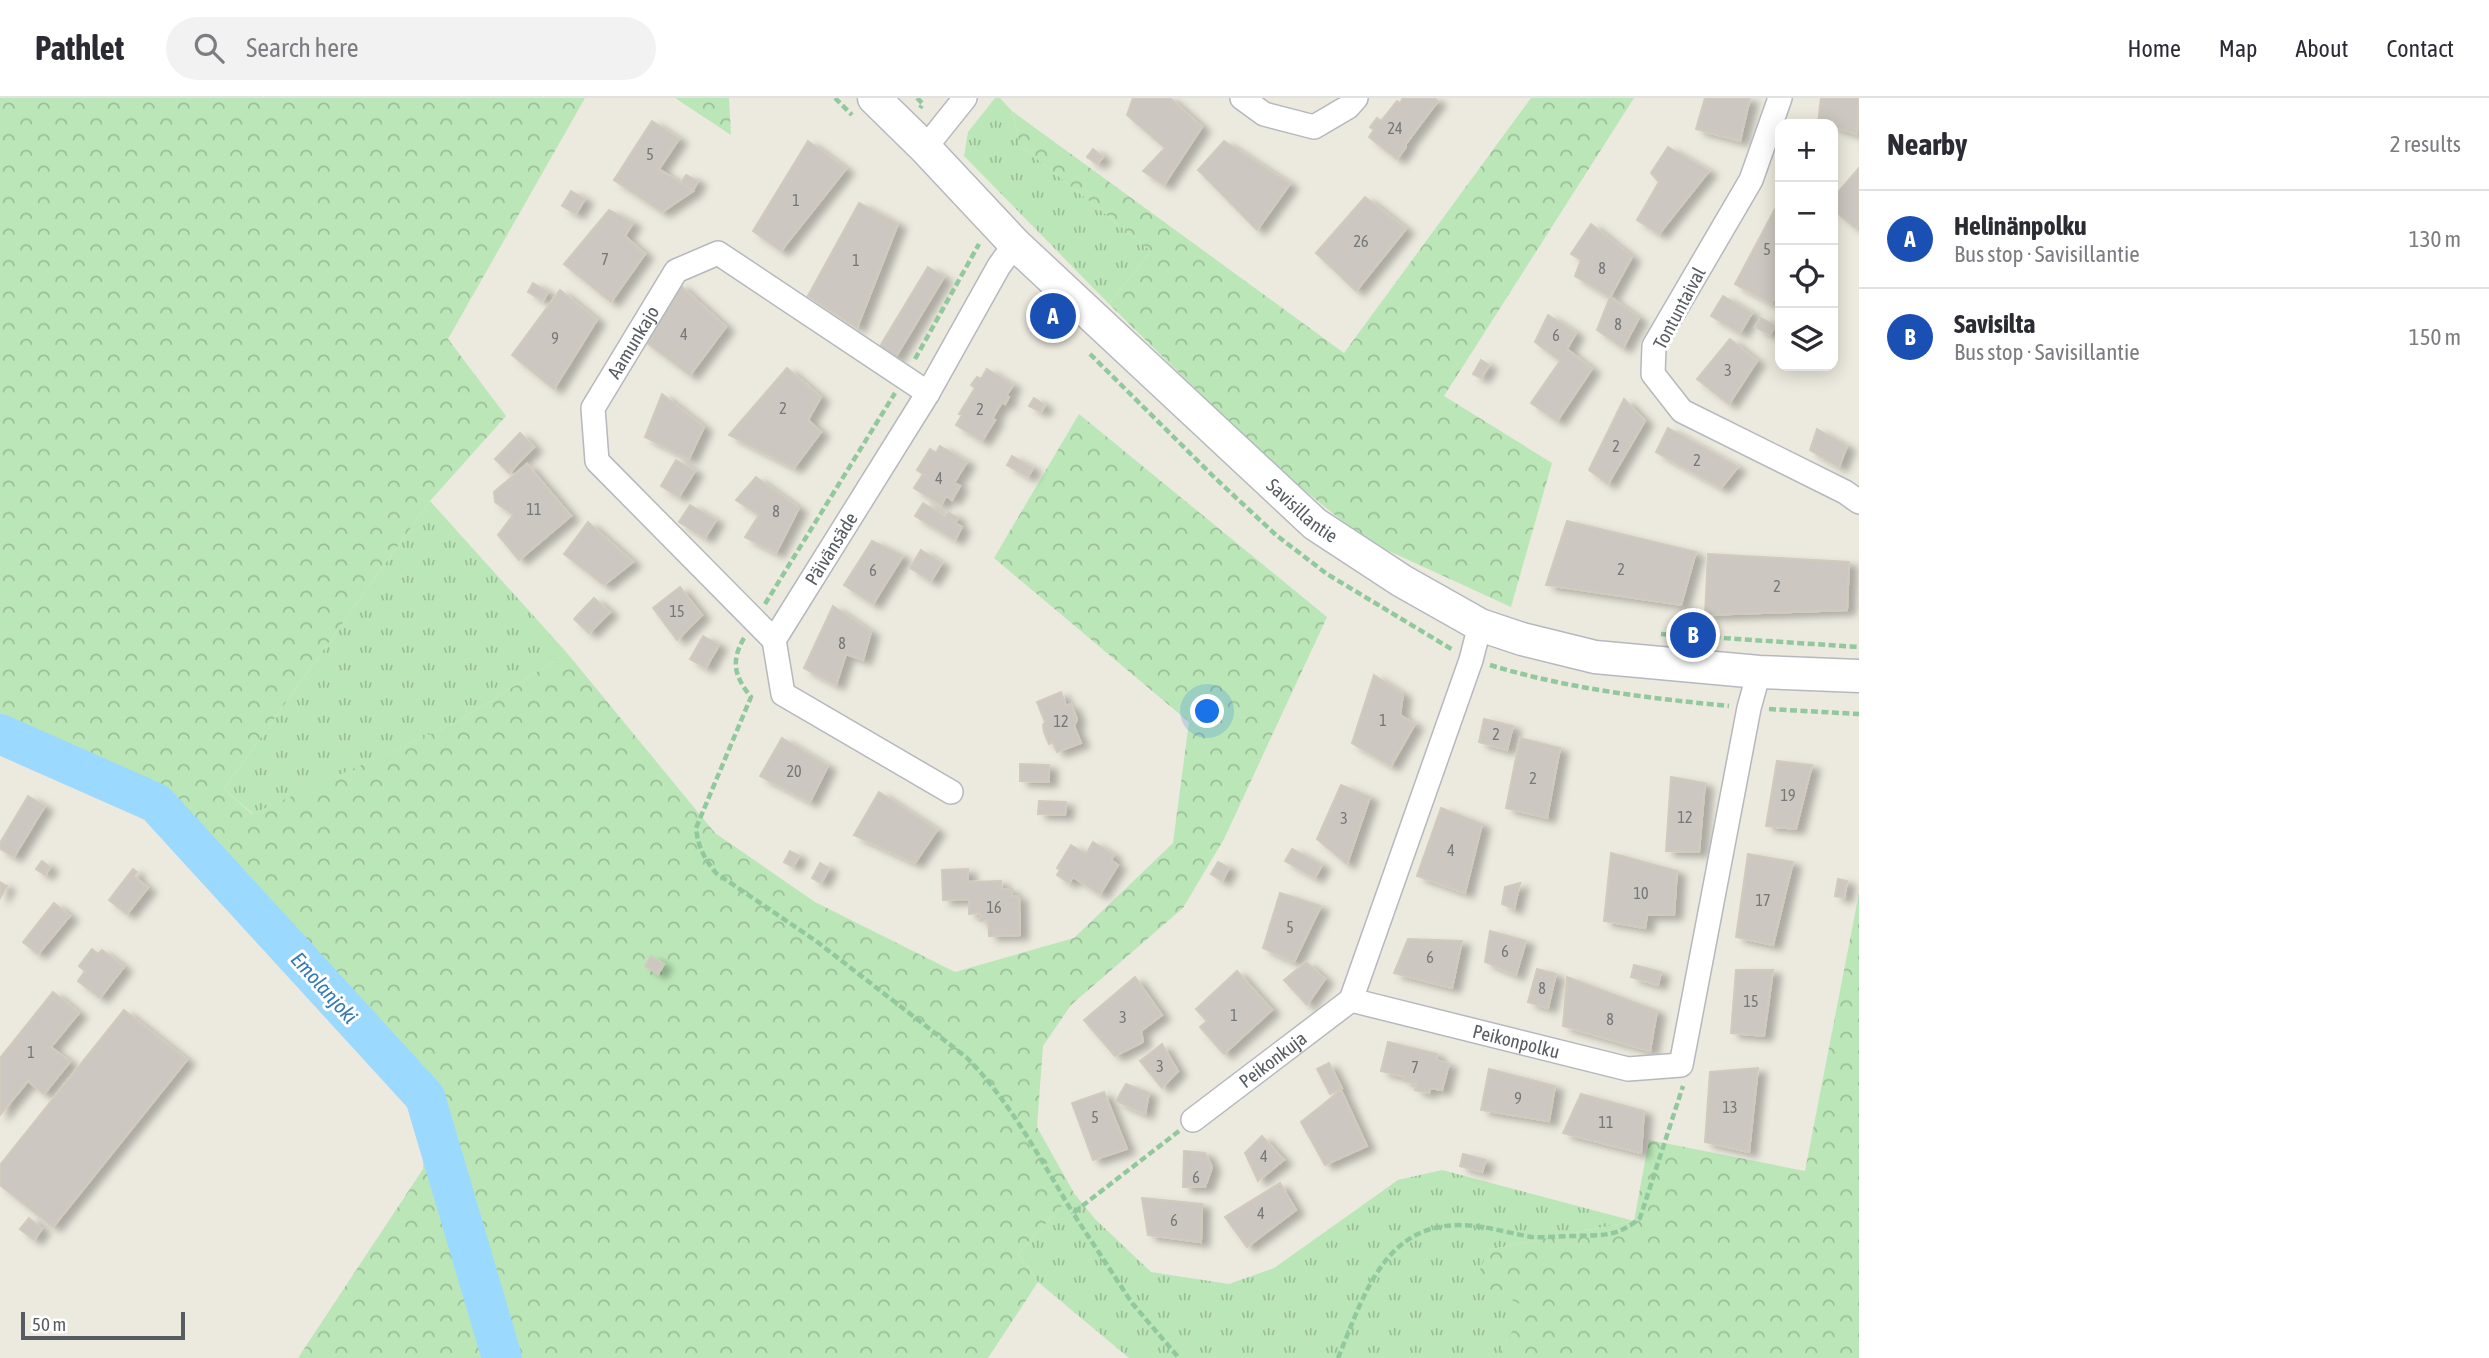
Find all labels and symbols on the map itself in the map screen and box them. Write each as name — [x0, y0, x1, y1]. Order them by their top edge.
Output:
house number: 24 — [1387, 119, 1403, 137]
house number: 5 — [646, 145, 654, 163]
house number: 1 — [792, 191, 800, 209]
house number: 26 — [1353, 232, 1369, 250]
house number: 5 — [1763, 240, 1771, 258]
house number: 7 — [601, 250, 609, 268]
house number: 1 — [852, 251, 860, 269]
house number: 8 — [1598, 259, 1606, 277]
street label: Tontuntaival — [1648, 263, 1710, 353]
pin: A — [1030, 290, 1076, 342]
street label: Aamunkajo — [603, 302, 663, 382]
house number: 8 — [1614, 315, 1622, 333]
house number: 4 — [680, 325, 688, 343]
house number: 6 — [1552, 326, 1560, 344]
house number: 9 — [551, 329, 559, 347]
house number: 3 — [1724, 361, 1732, 379]
house number: 2 — [779, 399, 787, 417]
house number: 2 — [976, 400, 984, 418]
house number: 2 — [1612, 437, 1620, 455]
house number: 2 — [1693, 451, 1701, 469]
house number: 4 — [935, 469, 943, 487]
street label: Savisillantie — [1262, 474, 1342, 547]
house number: 11 — [526, 500, 542, 518]
house number: 8 — [772, 502, 780, 520]
street label: Päivänsäde — [800, 508, 862, 589]
house number: 2 — [1617, 560, 1625, 578]
house number: 6 — [869, 561, 877, 579]
house number: 2 — [1773, 577, 1781, 595]
house number: 15 — [669, 602, 685, 620]
pin: B — [1670, 609, 1716, 661]
house number: 8 — [838, 634, 846, 652]
your location — [1190, 694, 1224, 728]
house number: 1 — [1379, 711, 1387, 729]
house number: 12 — [1053, 712, 1069, 730]
house number: 2 — [1492, 725, 1500, 743]
house number: 20 — [786, 762, 802, 780]
house number: 2 — [1529, 769, 1537, 787]
house number: 19 — [1780, 786, 1796, 804]
house number: 12 — [1677, 808, 1693, 826]
house number: 3 — [1340, 809, 1348, 827]
house number: 4 — [1447, 841, 1455, 859]
house number: 10 — [1633, 884, 1649, 902]
house number: 17 — [1755, 891, 1771, 909]
house number: 16 — [986, 898, 1002, 916]
house number: 5 — [1286, 918, 1294, 936]
house number: 6 — [1501, 942, 1509, 960]
water label: Emolanjoki — [287, 947, 363, 1028]
house number: 6 — [1426, 948, 1434, 966]
house number: 8 — [1538, 979, 1546, 997]
house number: 15 — [1743, 992, 1759, 1010]
house number: 1 — [1230, 1006, 1238, 1024]
house number: 3 — [1119, 1008, 1127, 1026]
house number: 8 — [1606, 1010, 1614, 1028]
street label: Peikonpolku — [1470, 1020, 1562, 1063]
street label: Peikonkuja — [1235, 1027, 1311, 1092]
house number: 1 — [27, 1043, 35, 1061]
house number: 3 — [1156, 1057, 1164, 1075]
house number: 7 — [1411, 1058, 1419, 1076]
house number: 9 — [1514, 1089, 1522, 1107]
house number: 13 — [1722, 1098, 1738, 1116]
house number: 5 — [1091, 1108, 1099, 1126]
house number: 11 — [1598, 1113, 1614, 1131]
house number: 4 — [1260, 1147, 1268, 1165]
house number: 6 — [1192, 1168, 1200, 1186]
house number: 4 — [1257, 1204, 1265, 1222]
house number: 6 — [1170, 1211, 1178, 1229]
scale bar — [21, 1309, 186, 1341]

